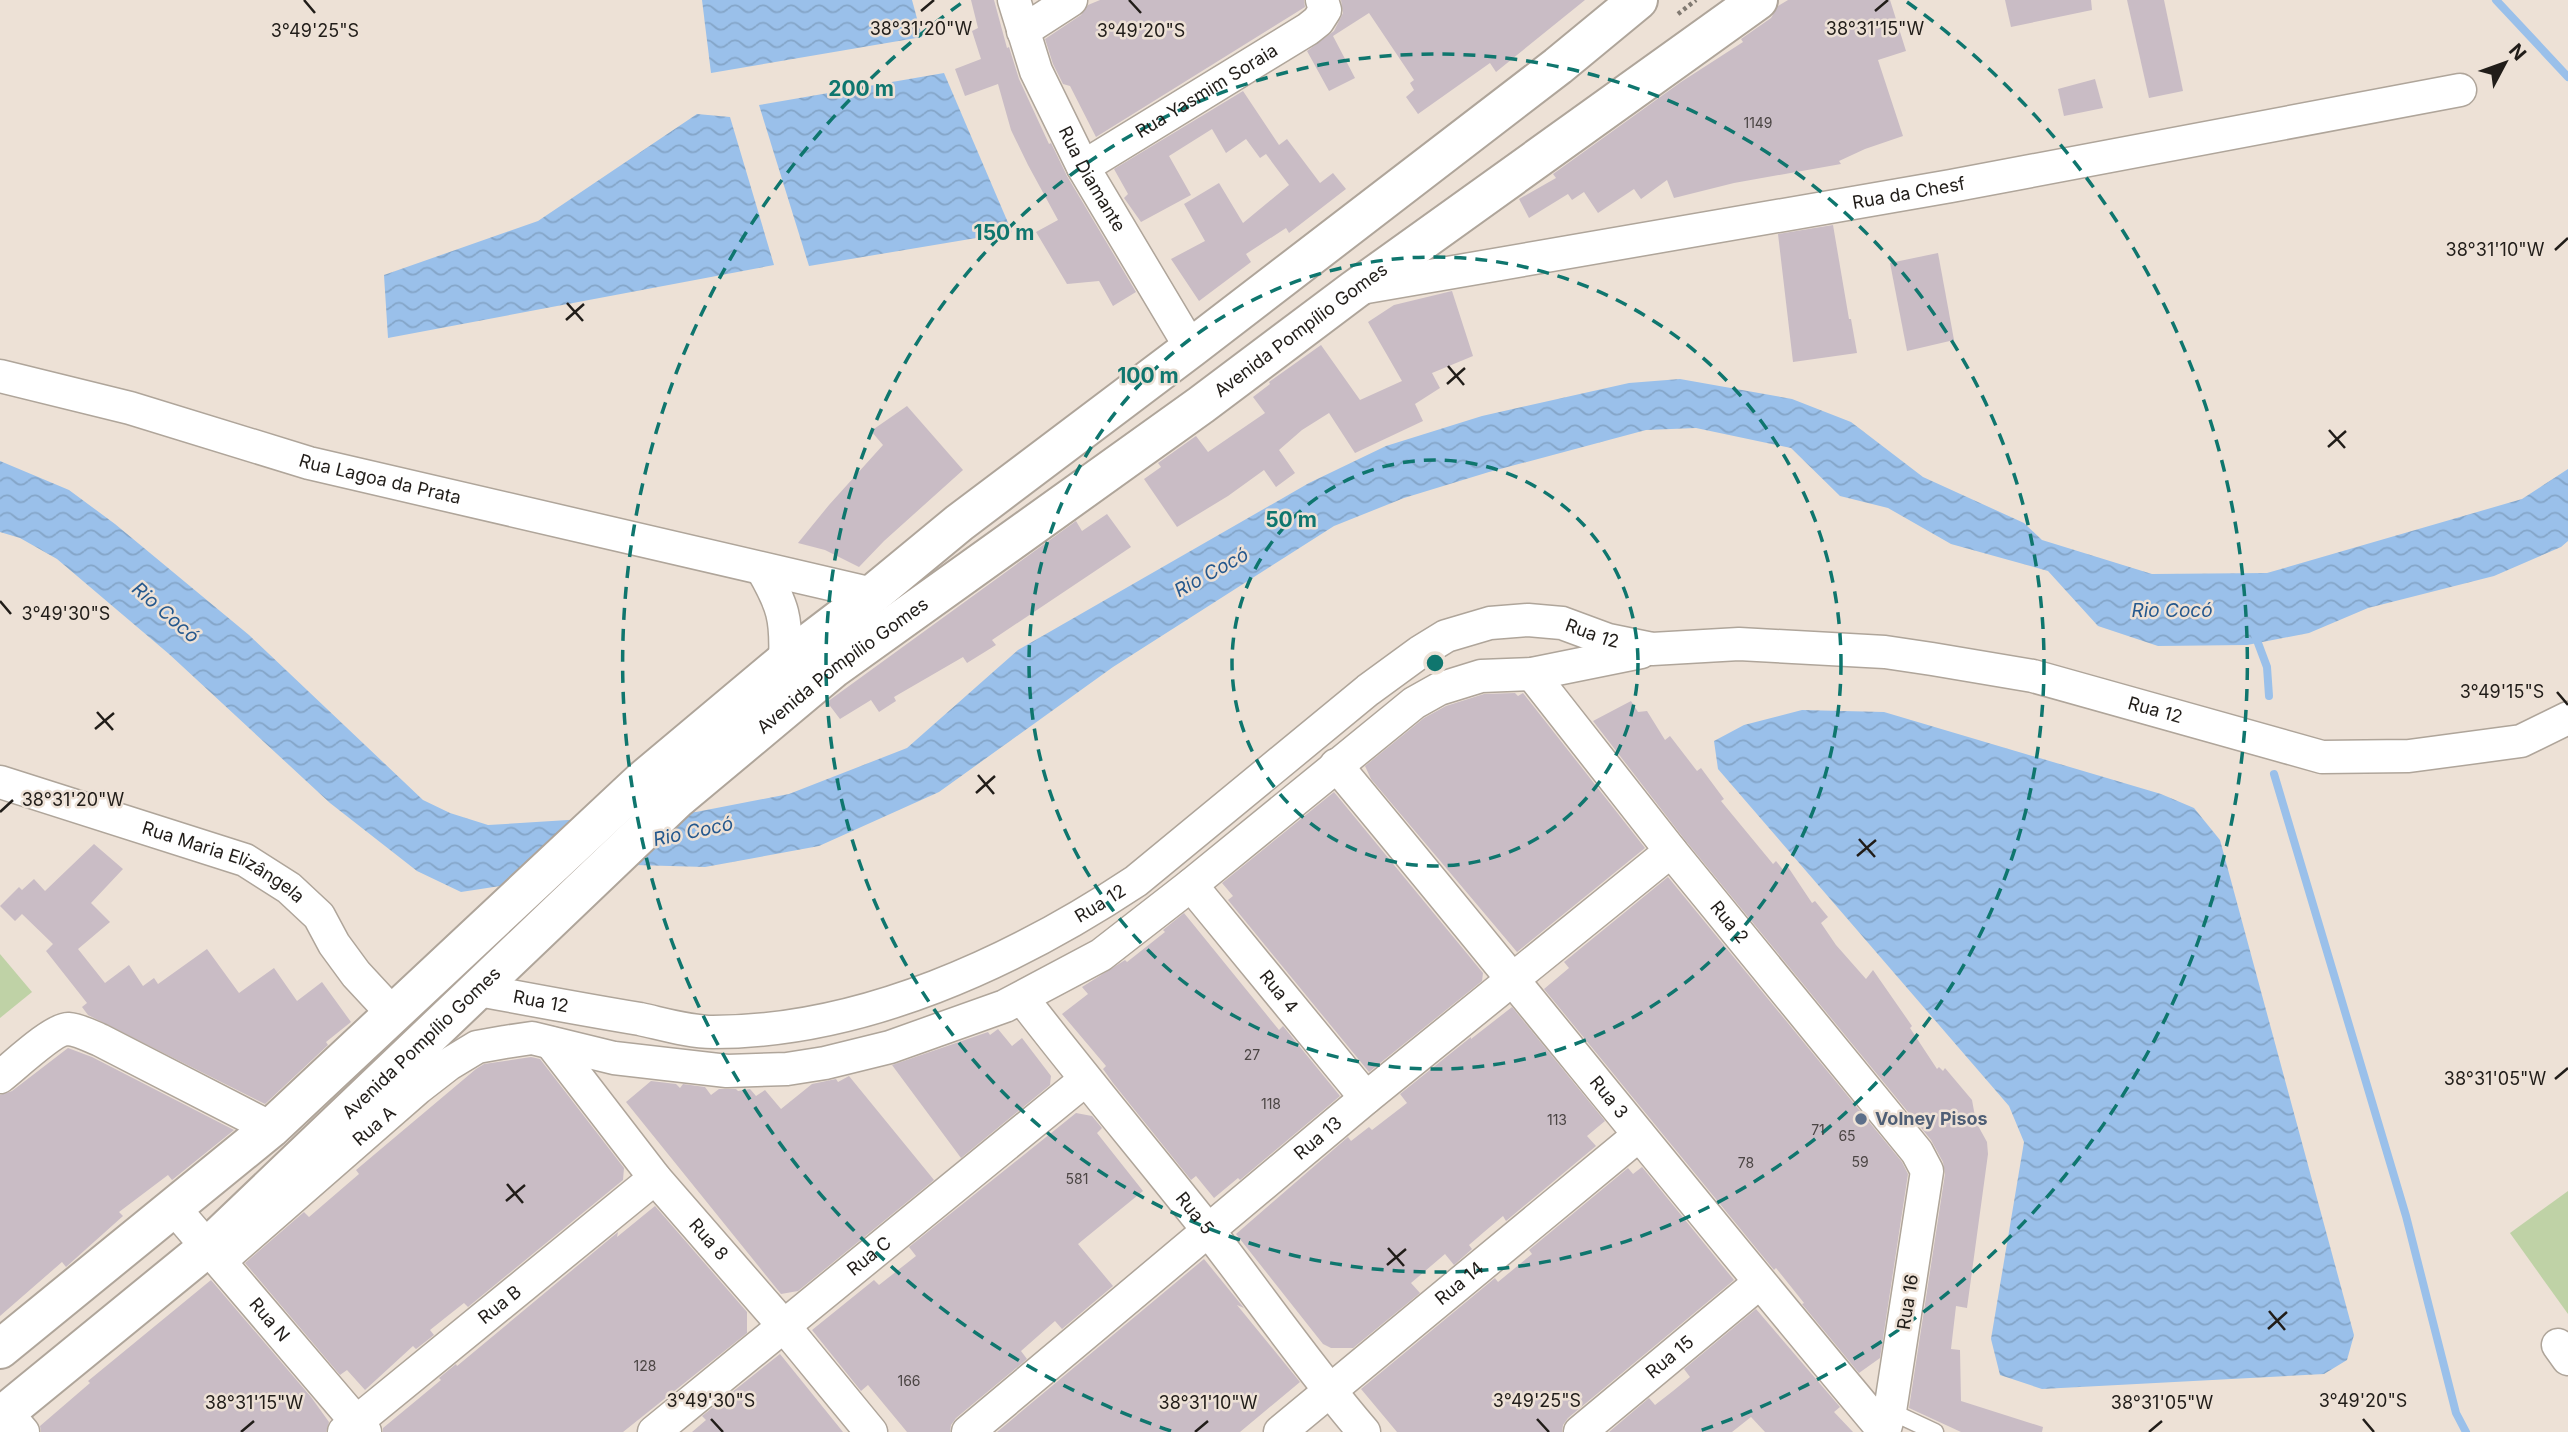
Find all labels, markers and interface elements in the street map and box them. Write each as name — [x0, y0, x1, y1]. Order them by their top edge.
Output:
text: 38°31'20"W — [870, 18, 973, 39]
text: 38°31'15"W — [1826, 18, 1924, 39]
text: 3°49'25"S — [271, 20, 359, 41]
text: 3°49'20"S — [1097, 20, 1185, 41]
north arrow — [2470, 28, 2540, 98]
street label: Rua Yasmim Soraia — [1132, 39, 1281, 142]
text: N — [2504, 39, 2531, 65]
text: 200 m — [828, 76, 894, 101]
house number: 1149 — [1743, 114, 1773, 131]
street label: Rua Diamante — [1055, 123, 1130, 235]
street label: Rua da Chesf — [1851, 172, 1967, 213]
text: 150 m — [974, 220, 1034, 245]
text: 38°31'10"W — [2446, 239, 2545, 260]
street label: Avenida Pompílio Gomes — [1210, 258, 1391, 401]
text: 100 m — [1117, 363, 1179, 388]
street label: Rua Lagoa da Prata — [297, 450, 463, 508]
text: 50 m — [1265, 507, 1317, 532]
water label: Rio Cocó — [1170, 543, 1252, 602]
water label: Rio Cocó — [128, 577, 204, 648]
street label: Avenida Pompílio Gomes — [752, 593, 932, 738]
water label: Rio Cocó — [2131, 599, 2213, 622]
text: 3°49'30"S — [22, 603, 110, 624]
street label: Rua 12 — [1563, 614, 1621, 652]
centre of rings — [1423, 651, 1447, 675]
text: 3°49'15"S — [2460, 681, 2544, 702]
street label: Rua 12 — [2126, 692, 2185, 727]
text: 38°31'20"W — [22, 789, 125, 810]
water label: Rio Cocó — [651, 812, 735, 851]
street label: Rua Maria Elizângela — [140, 817, 309, 907]
street label: Rua 12 — [1071, 880, 1129, 927]
street label: Rua 2 — [1706, 896, 1753, 947]
street label: Avenida Pompílio Gomes — [338, 962, 505, 1123]
street label: Rua 4 — [1255, 966, 1303, 1017]
street label: Rua 12 — [512, 986, 570, 1016]
house number: 27 — [1244, 1046, 1260, 1063]
text: 38°31'05"W — [2444, 1068, 2546, 1089]
street label: Rua 3 — [1586, 1072, 1633, 1123]
house number: 118 — [1261, 1095, 1281, 1112]
street label: Rua A — [348, 1101, 400, 1150]
place label: Volney Pisos — [1875, 1108, 1988, 1129]
house number: 113 — [1547, 1111, 1567, 1128]
marker: Volney Pisos — [1853, 1111, 1869, 1127]
street label: Rua 13 — [1290, 1112, 1346, 1164]
house number: 71 — [1811, 1121, 1825, 1138]
house number: 65 — [1838, 1127, 1856, 1144]
house number: 59 — [1851, 1153, 1869, 1170]
house number: 78 — [1738, 1154, 1754, 1171]
house number: 581 — [1066, 1170, 1088, 1187]
street label: Rua 5 — [1172, 1188, 1218, 1238]
street label: Rua 8 — [685, 1214, 733, 1264]
street label: Rua C — [843, 1232, 895, 1280]
street label: Rua 14 — [1431, 1257, 1488, 1309]
street label: Rua 16 — [1893, 1273, 1922, 1331]
street label: Rua B — [474, 1281, 525, 1328]
street label: Rua N — [245, 1293, 294, 1346]
street label: Rua 15 — [1641, 1331, 1698, 1383]
house number: 128 — [634, 1357, 656, 1374]
house number: 166 — [897, 1372, 921, 1389]
text: 3°49'30"S — [667, 1390, 755, 1411]
text: 3°49'25"S — [1493, 1390, 1581, 1411]
text: 3°49'20"S — [2319, 1390, 2407, 1411]
text: 38°31'15"W — [205, 1392, 303, 1413]
text: 38°31'10"W — [1159, 1392, 1258, 1413]
text: 38°31'05"W — [2111, 1392, 2213, 1413]

